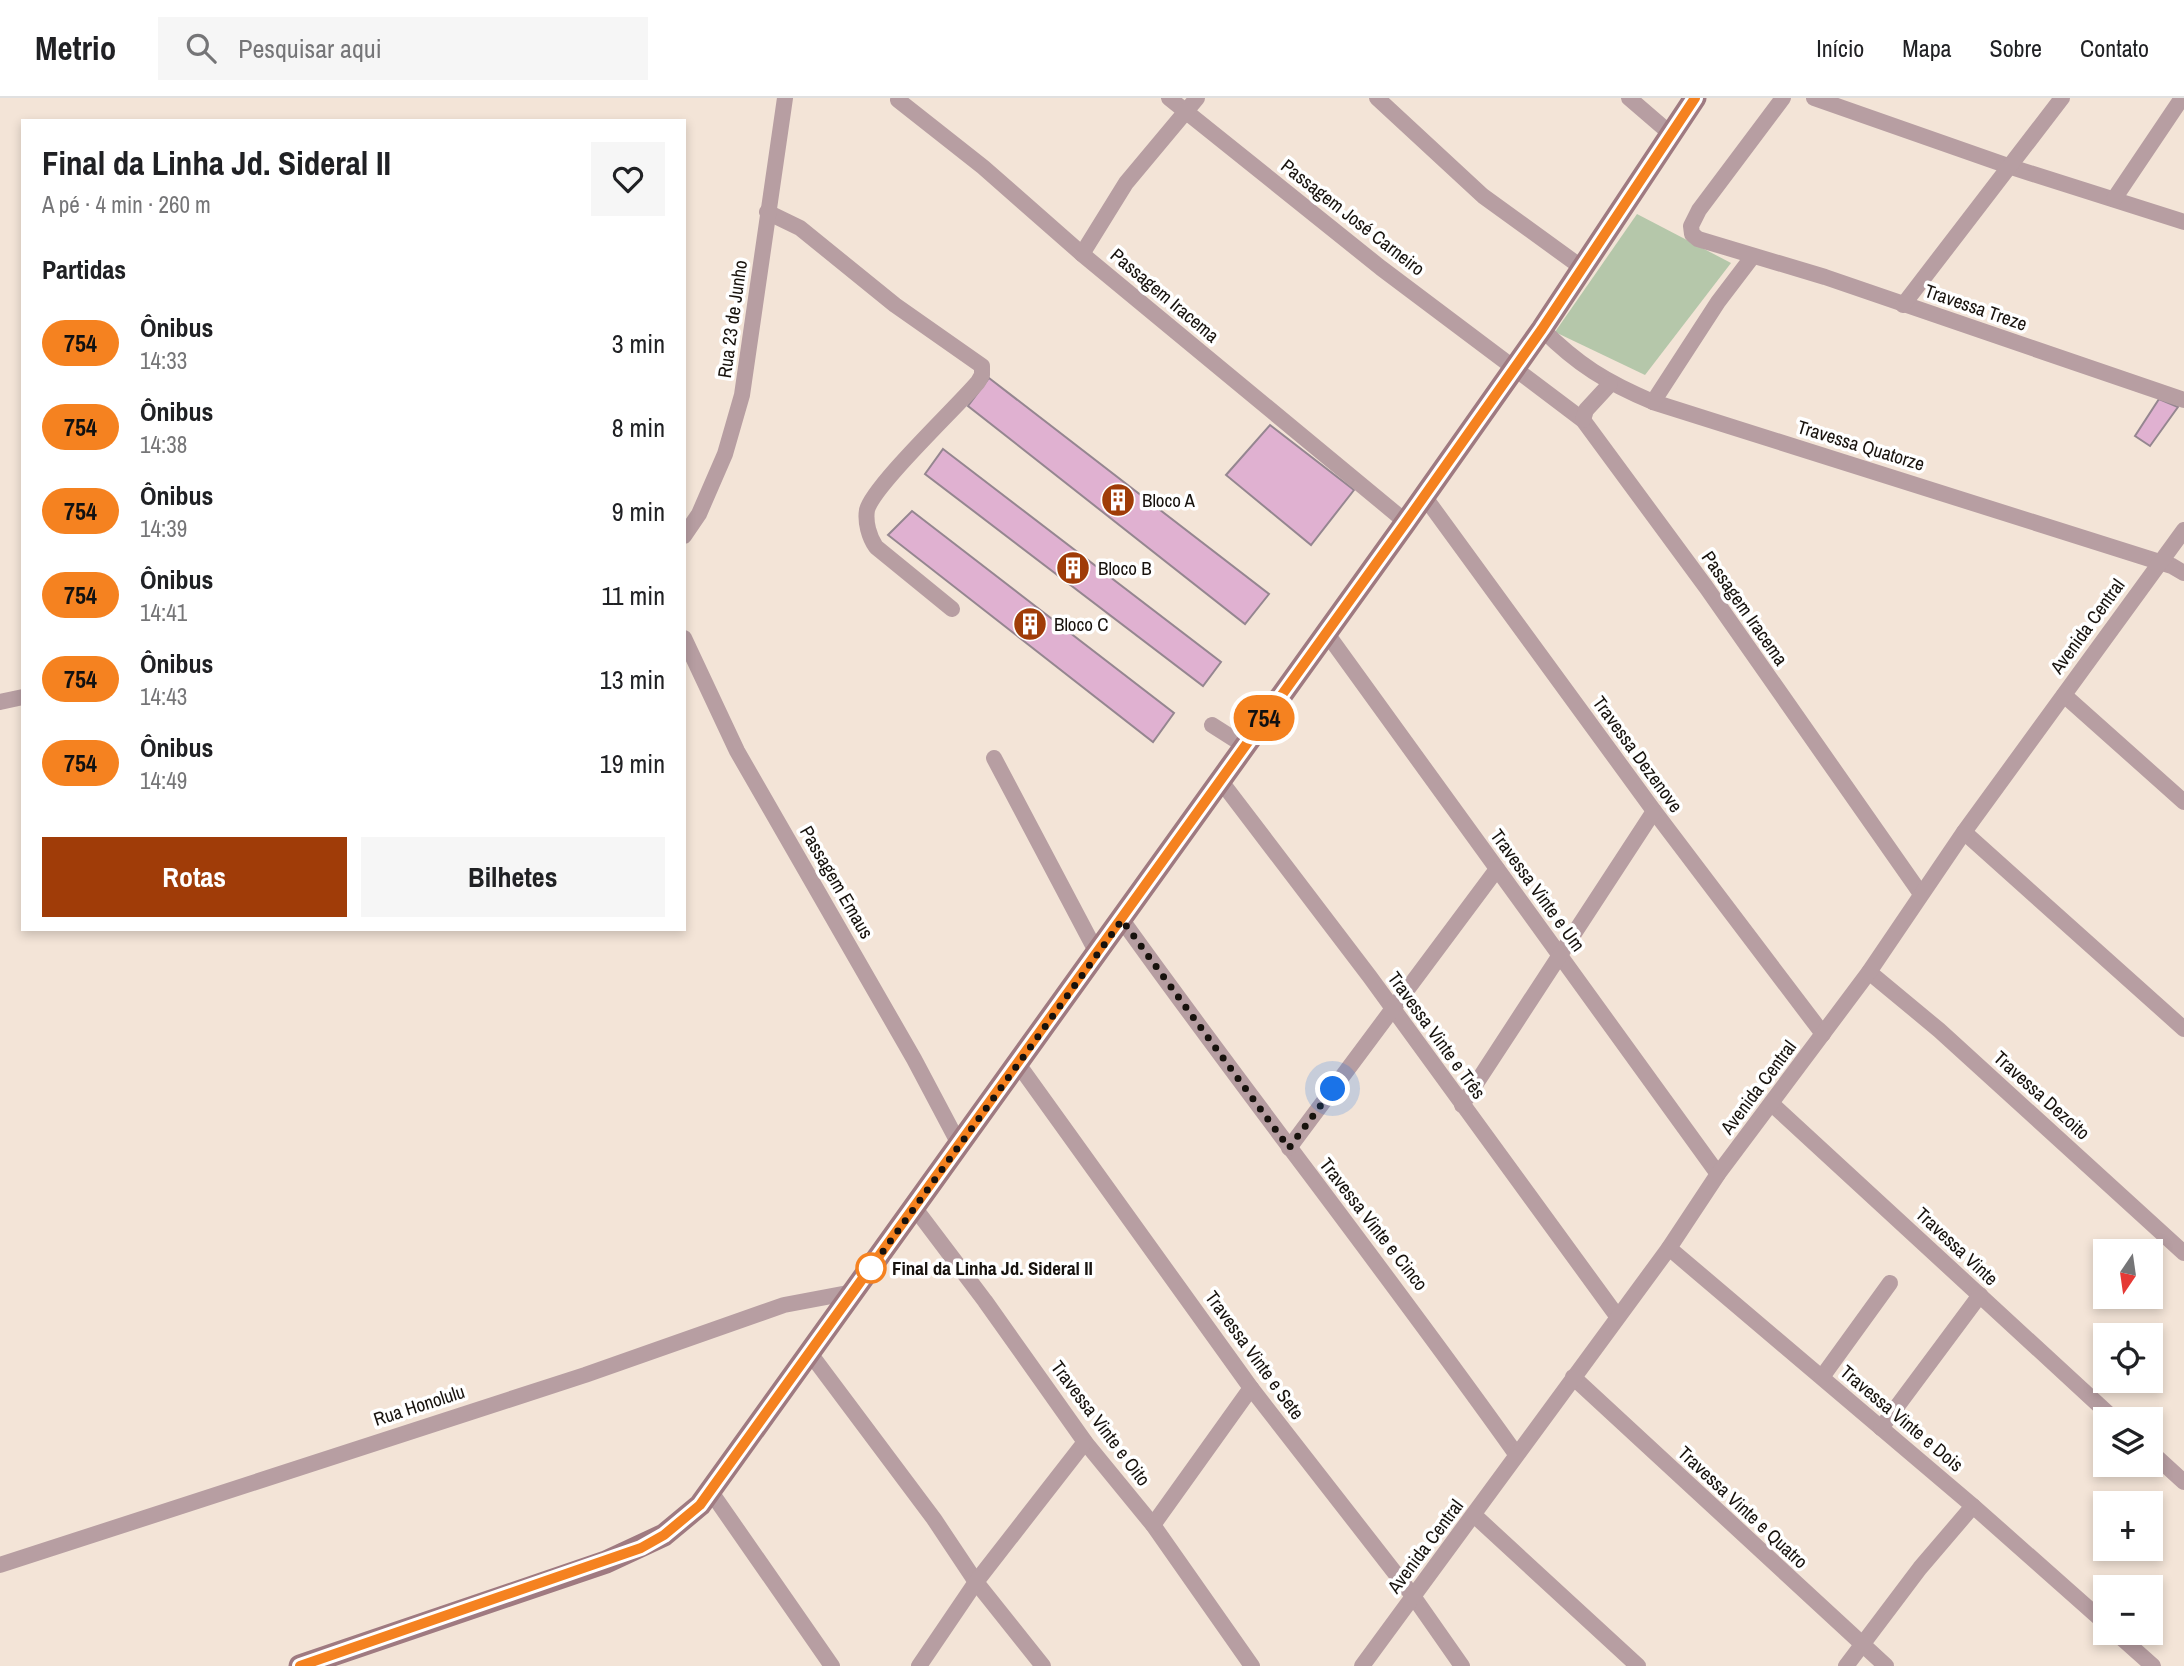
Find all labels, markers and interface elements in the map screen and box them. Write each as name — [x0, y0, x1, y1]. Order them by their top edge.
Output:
search box — [158, 17, 648, 80]
text: Metrio — [35, 26, 116, 70]
icon: search — [182, 29, 220, 67]
text: Pesquisar aqui — [238, 31, 382, 66]
text: Início — [1816, 32, 1864, 64]
text: Mapa — [1902, 32, 1952, 64]
text: Sobre — [1990, 32, 2042, 64]
text: Contato — [2080, 32, 2149, 64]
text: Final da Linha Jd. Sideral II — [42, 141, 391, 185]
button: heart — [591, 142, 665, 216]
street label: Passagem José Carneiro — [1276, 153, 1430, 281]
text: A pé · 4 min · 260 m — [42, 189, 211, 220]
street label: Passagem Iracema — [1105, 242, 1225, 348]
text: Partidas — [42, 252, 126, 287]
street label: Rua 23 de Junho — [711, 258, 753, 380]
street label: Travessa Treze — [1921, 277, 2031, 337]
text: Ônibus — [140, 310, 213, 345]
text: 3 min — [612, 326, 665, 361]
text: 754 — [64, 327, 97, 359]
text: 14:33 — [140, 345, 187, 376]
text: Ônibus — [140, 394, 213, 429]
text: 8 min — [612, 410, 665, 445]
text: 754 — [64, 411, 97, 443]
street label: Travessa Quatorze — [1794, 413, 1928, 477]
text: 14:38 — [140, 429, 187, 460]
text: Ônibus — [140, 478, 213, 513]
building icon: Bloco A — [1099, 481, 1137, 519]
place label: Bloco A — [1142, 487, 1195, 513]
text: 9 min — [612, 494, 665, 529]
text: 754 — [64, 495, 97, 527]
text: 14:39 — [140, 513, 187, 544]
street label: Passagem Iracema — [1696, 546, 1794, 671]
building icon: Bloco B — [1054, 549, 1092, 587]
place label: Bloco B — [1098, 555, 1152, 581]
text: Ônibus — [140, 562, 213, 597]
street label: Avenida Central — [2043, 573, 2130, 680]
text: 11 min — [601, 578, 665, 613]
text: 754 — [64, 579, 97, 611]
text: 14:41 — [140, 597, 187, 628]
building icon: Bloco C — [1011, 605, 1049, 643]
place label: Bloco C — [1054, 611, 1109, 637]
text: Ônibus — [140, 646, 213, 681]
text: 13 min — [600, 662, 665, 697]
text: 754 — [64, 663, 97, 695]
text: 14:43 — [140, 681, 187, 712]
street label: Travessa Dezenove — [1587, 691, 1689, 817]
line badge: 754 — [1224, 695, 1304, 741]
text: 754 — [1248, 702, 1280, 734]
text: Ônibus — [140, 730, 213, 765]
text: 19 min — [600, 746, 665, 781]
text: 754 — [64, 747, 97, 779]
text: 14:49 — [140, 765, 187, 796]
street label: Passagem Emaus — [794, 821, 880, 943]
street label: Travessa Vinte e Um — [1485, 823, 1591, 957]
button: Rotas — [42, 837, 347, 917]
button: Bilhetes — [361, 837, 665, 917]
street label: Travessa Vinte e Três — [1382, 966, 1492, 1104]
street label: Avenida Central — [1713, 1035, 1802, 1140]
street label: Travessa Dezoito — [1988, 1045, 2096, 1145]
your location — [1315, 1071, 1350, 1106]
street label: Travessa Vinte e Cinco — [1314, 1152, 1434, 1296]
street label: Travessa Vinte — [1910, 1201, 2004, 1291]
north arrow — [2093, 1239, 2163, 1309]
map controls — [2093, 1239, 2163, 1645]
marker: Final da Linha Jd. Sideral II — [856, 1253, 886, 1283]
place label: Final da Linha Jd. Sideral II — [892, 1255, 1093, 1281]
street label: Travessa Vinte e Sete — [1199, 1285, 1311, 1425]
button: locate — [2093, 1323, 2163, 1393]
street label: Travessa Vinte e Oito — [1045, 1355, 1157, 1491]
street label: Travessa Vinte e Dois — [1835, 1359, 1969, 1477]
street label: Rua Honolulu — [370, 1378, 468, 1432]
button: layers — [2093, 1407, 2163, 1477]
street label: Travessa Vinte e Quatro — [1672, 1440, 1814, 1574]
button: + — [2093, 1491, 2163, 1561]
street label: Avenida Central — [1380, 1494, 1469, 1599]
button: − — [2093, 1575, 2163, 1645]

